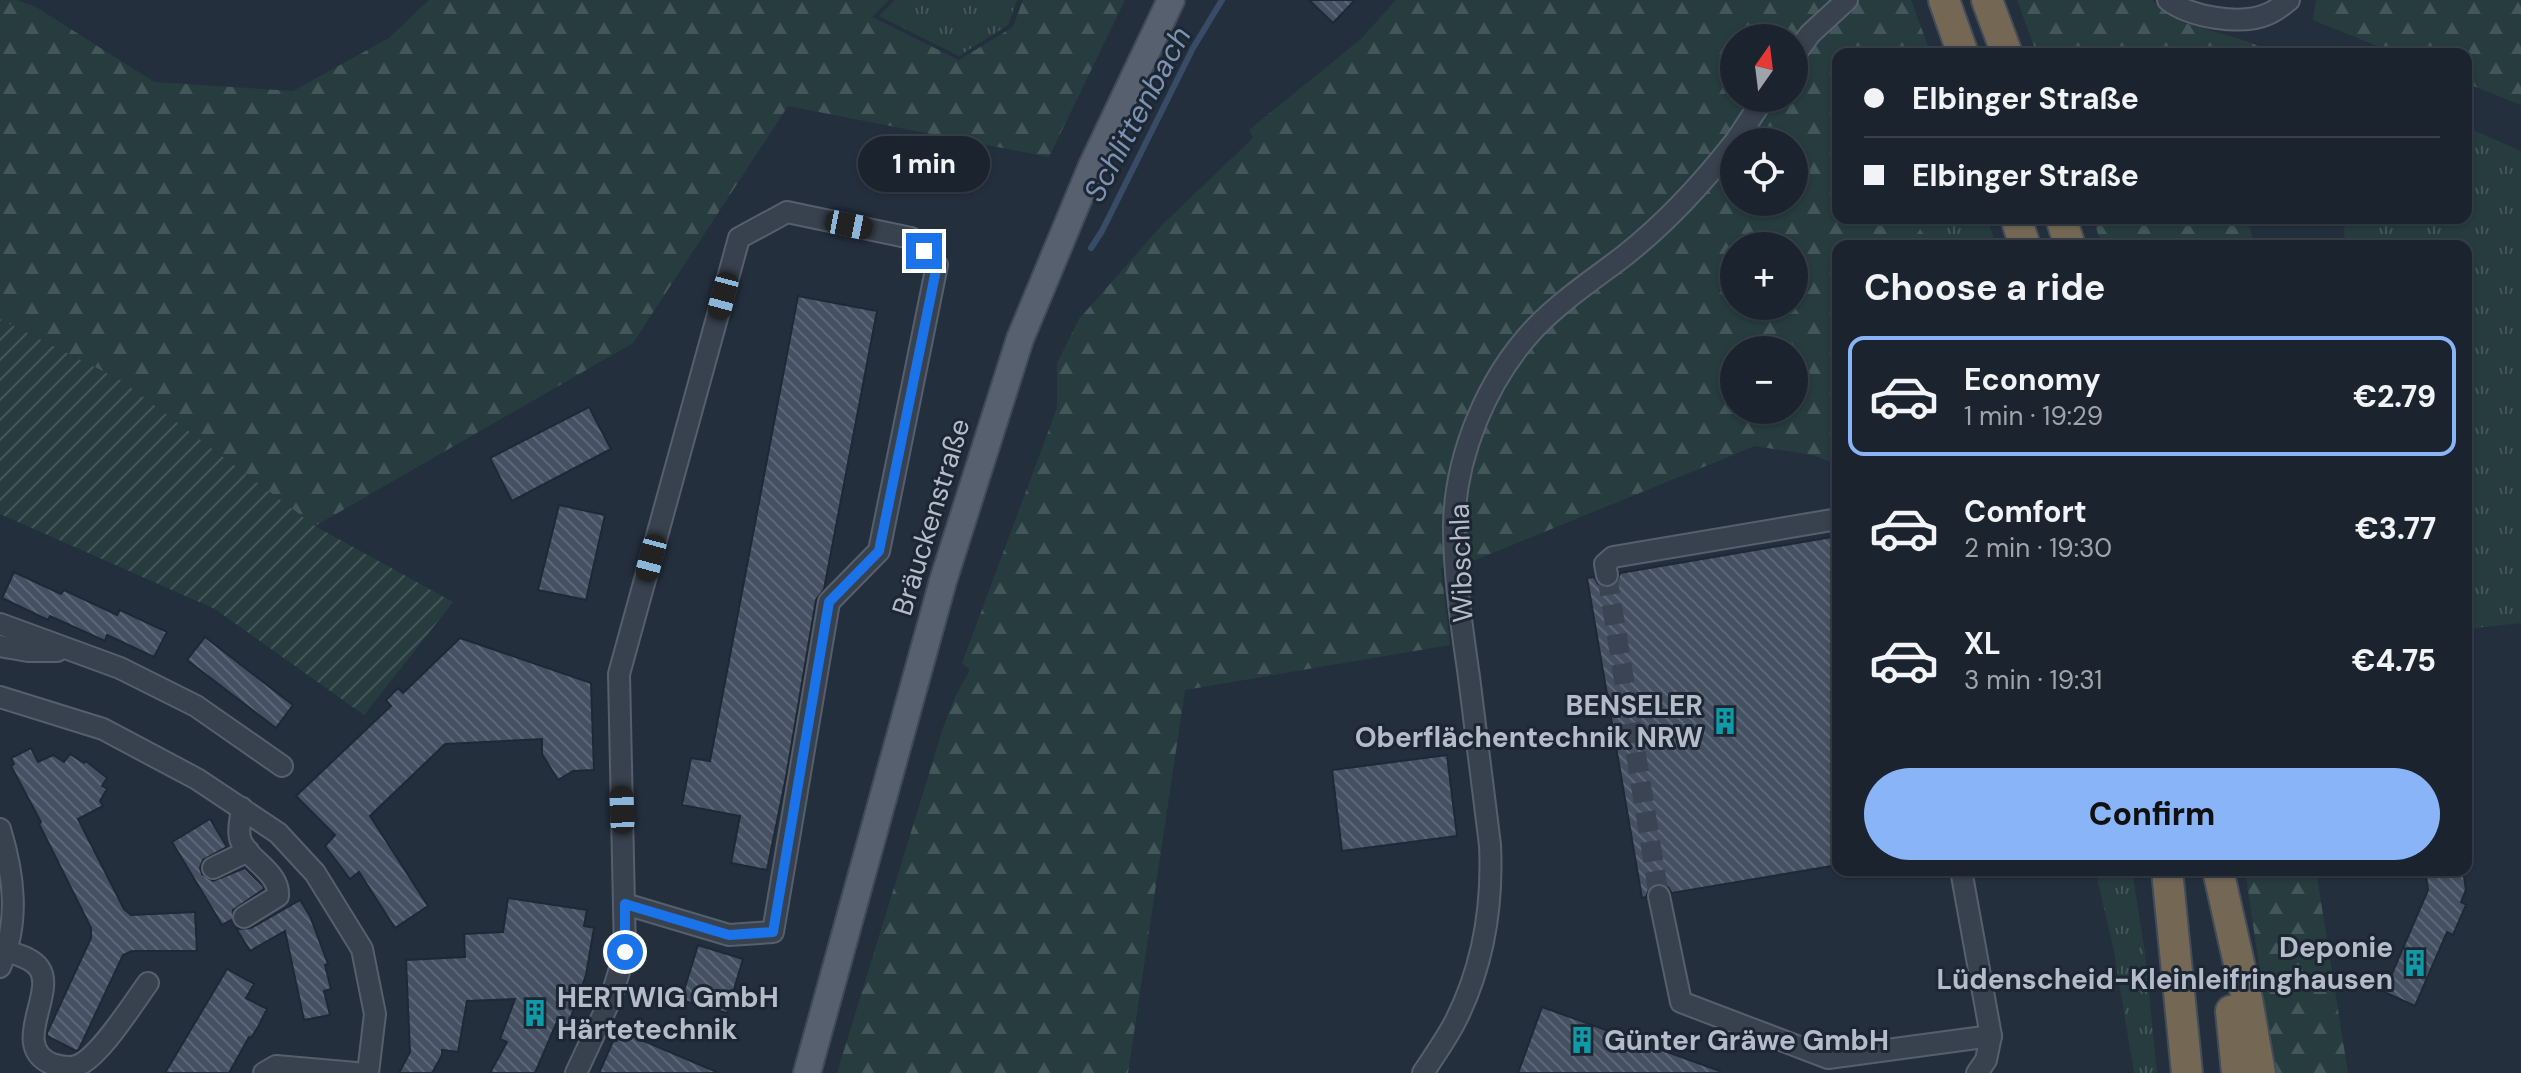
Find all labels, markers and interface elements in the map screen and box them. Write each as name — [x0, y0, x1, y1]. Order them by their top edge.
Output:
water label: Schlittenbach — [1075, 20, 1199, 208]
north arrow — [1720, 24, 1808, 112]
map controls — [1720, 24, 1808, 424]
text: Elbinger Straße — [1912, 79, 2139, 118]
button: locate — [1720, 128, 1808, 216]
callout: 1 min — [858, 135, 990, 191]
text: 1 min — [892, 147, 956, 181]
text: Elbinger Straße — [1912, 156, 2139, 195]
car — [823, 209, 875, 241]
button: + — [1720, 232, 1808, 320]
route end — [906, 233, 942, 269]
text: Choose a ride — [1864, 264, 2105, 311]
car — [705, 270, 741, 322]
button: − — [1720, 336, 1808, 424]
icon: car — [1868, 360, 1940, 432]
text: Economy — [1964, 360, 2101, 399]
text: €2.79 — [2353, 377, 2436, 416]
text: 1 min · 19:29 — [1964, 399, 2103, 433]
street label: Bräuckenstraße — [884, 414, 978, 620]
icon: car — [1868, 492, 1940, 564]
text: Comfort — [1964, 492, 2087, 531]
street label: Wibschla — [1440, 503, 1482, 623]
text: €3.77 — [2355, 509, 2436, 548]
text: 2 min · 19:30 — [1964, 531, 2112, 565]
car — [633, 532, 669, 584]
icon: car — [1868, 624, 1940, 696]
text: XL — [1964, 624, 2001, 663]
text: €4.75 — [2352, 641, 2436, 680]
text: 3 min · 19:31 — [1964, 663, 2102, 697]
place label: BENSELER Oberflächentechnik NRW — [1355, 687, 1703, 756]
building icon: BENSELER Oberflächentechnik NRW — [1710, 706, 1740, 736]
button: Confirm — [1864, 768, 2440, 860]
car — [609, 786, 635, 834]
place label: Deponie Lüdenscheid-Kleinleifringhausen — [1936, 929, 2393, 998]
route start — [607, 934, 643, 970]
building icon: Deponie Lüdenscheid-Kleinleifringhausen — [2400, 948, 2430, 978]
place label: HERTWIG GmbH Härtetechnik — [557, 979, 779, 1048]
building icon: HERTWIG GmbH Härtetechnik — [520, 998, 550, 1028]
place label: Günter Gräwe GmbH — [1604, 1022, 1889, 1059]
building icon: Günter Gräwe GmbH — [1567, 1025, 1597, 1055]

